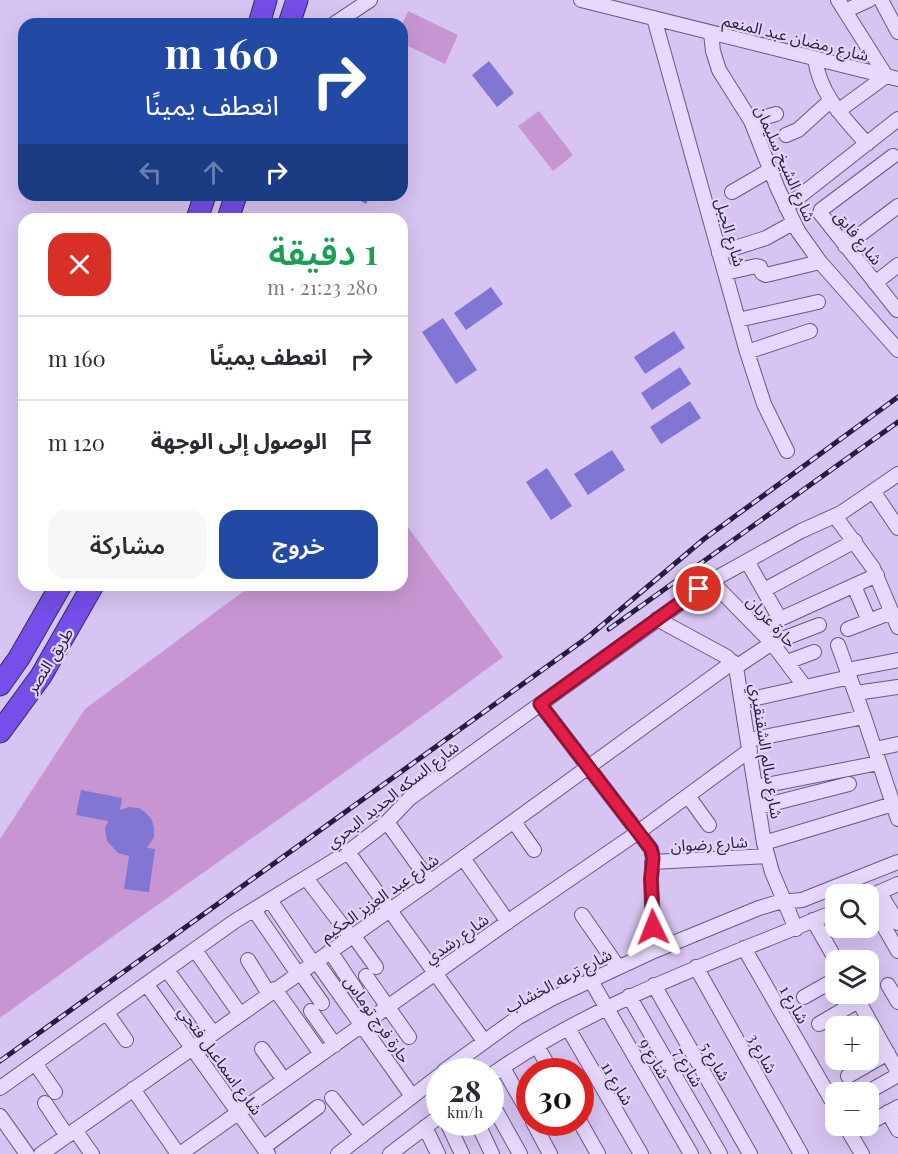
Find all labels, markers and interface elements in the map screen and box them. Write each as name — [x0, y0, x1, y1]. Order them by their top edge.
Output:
street label: شارع رمضان عبد المنعم — [720, 9, 871, 68]
text: 160 m — [164, 24, 279, 80]
icon: right — [300, 42, 378, 120]
text: انعطف يمينًا — [145, 86, 279, 122]
street label: شارع الشيخ سليمان — [748, 102, 821, 226]
icon: left — [134, 156, 167, 189]
icon: ahead — [197, 156, 230, 189]
icon: right — [260, 156, 293, 189]
street label: شارع الجبل — [708, 195, 751, 270]
street label: شارع فايق — [828, 205, 888, 271]
text: 1 دقيقة — [268, 226, 378, 274]
button: close — [48, 233, 111, 296]
text: 280 m · 21:23 — [267, 273, 378, 300]
text: انعطف يمينًا — [209, 341, 327, 371]
icon: right — [345, 342, 378, 375]
text: 160 m — [48, 343, 106, 373]
text: الوصول إلى الوجهة — [151, 425, 327, 455]
icon: arrive — [345, 426, 378, 459]
text: 120 m — [48, 427, 105, 457]
button: مشاركة — [48, 510, 207, 579]
button: خروج — [219, 510, 378, 579]
pin — [673, 563, 724, 614]
icon: arrive — [682, 572, 715, 605]
street label: حارة عريان — [742, 590, 802, 652]
street label: طريق النصر — [20, 623, 78, 698]
street label: شارع سالم الشقنقيري — [743, 682, 788, 821]
street label: شارع السكه الحديد البحري — [321, 736, 464, 855]
street label: شارع رضوان — [670, 830, 748, 859]
street label: شارع عبد العزيز الحكيم — [316, 848, 444, 948]
map controls — [825, 884, 879, 1136]
button: search — [825, 884, 879, 938]
position arrow — [621, 895, 685, 959]
street label: شارع رشدي — [420, 908, 494, 970]
street label: شارع ترعه الخشاب — [501, 943, 616, 1020]
button: layers — [825, 950, 879, 1004]
street label: حارة فرج توماس — [338, 971, 416, 1069]
street label: شارع 1 — [773, 981, 814, 1029]
street label: شارع اسماعيل فتحي — [172, 1001, 268, 1121]
button: + — [825, 1016, 879, 1070]
street label: شارع 3 — [741, 1029, 782, 1078]
street label: شارع 9 — [632, 1034, 675, 1084]
street label: شارع 5 — [694, 1038, 736, 1086]
street label: شارع 7 — [667, 1044, 709, 1092]
street label: شارع 11 — [595, 1057, 639, 1110]
speed limit sign: 30 — [516, 1058, 594, 1136]
text: 28 — [449, 1070, 481, 1110]
button: − — [825, 1082, 879, 1136]
text: km/h — [447, 1102, 483, 1122]

